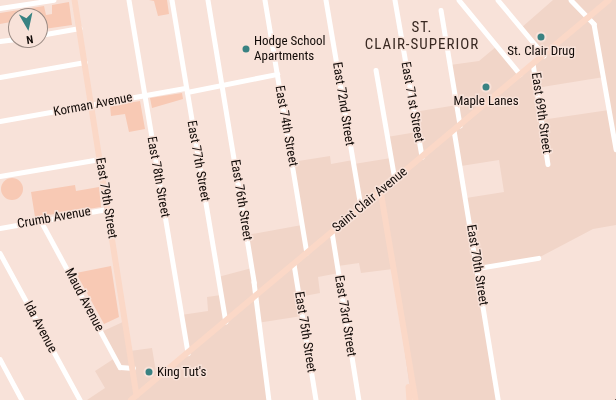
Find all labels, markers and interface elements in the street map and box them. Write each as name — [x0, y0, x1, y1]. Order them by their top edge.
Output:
north arrow — [8, 8, 48, 48]
district label: ST. CLAIR-SUPERIOR — [365, 18, 479, 53]
text: N — [25, 32, 34, 46]
marker: St. Clair Drug — [536, 32, 546, 42]
place label: Hodge School Apartments — [254, 34, 326, 65]
place label: St. Clair Drug — [507, 43, 575, 59]
marker: Hodge School Apartments — [241, 44, 251, 54]
street label: East 72nd Street — [329, 61, 357, 147]
street label: East 71st Street — [397, 61, 427, 143]
street label: East 69th Street — [528, 71, 554, 155]
marker: Maple Lanes — [481, 82, 491, 92]
street label: East 74th Street — [271, 84, 301, 168]
street label: Korman Avenue — [52, 90, 134, 120]
place label: Maple Lanes — [453, 93, 519, 109]
street label: East 77th Street — [183, 119, 213, 203]
street label: East 78th Street — [143, 135, 173, 219]
street label: East 79th Street — [92, 156, 120, 240]
street label: East 76th Street — [227, 158, 255, 242]
street label: Saint Clair Avenue — [329, 164, 411, 236]
street label: Crumb Avenue — [16, 204, 92, 232]
street label: East 70th Street — [463, 223, 491, 307]
street label: Maud Avenue — [61, 266, 107, 334]
street label: East 73rd Street — [331, 274, 359, 358]
street label: East 75th Street — [291, 290, 319, 374]
street label: Ida Avenue — [20, 298, 60, 356]
place label: King Tut's — [157, 364, 207, 380]
marker: King Tut's — [144, 367, 154, 377]

